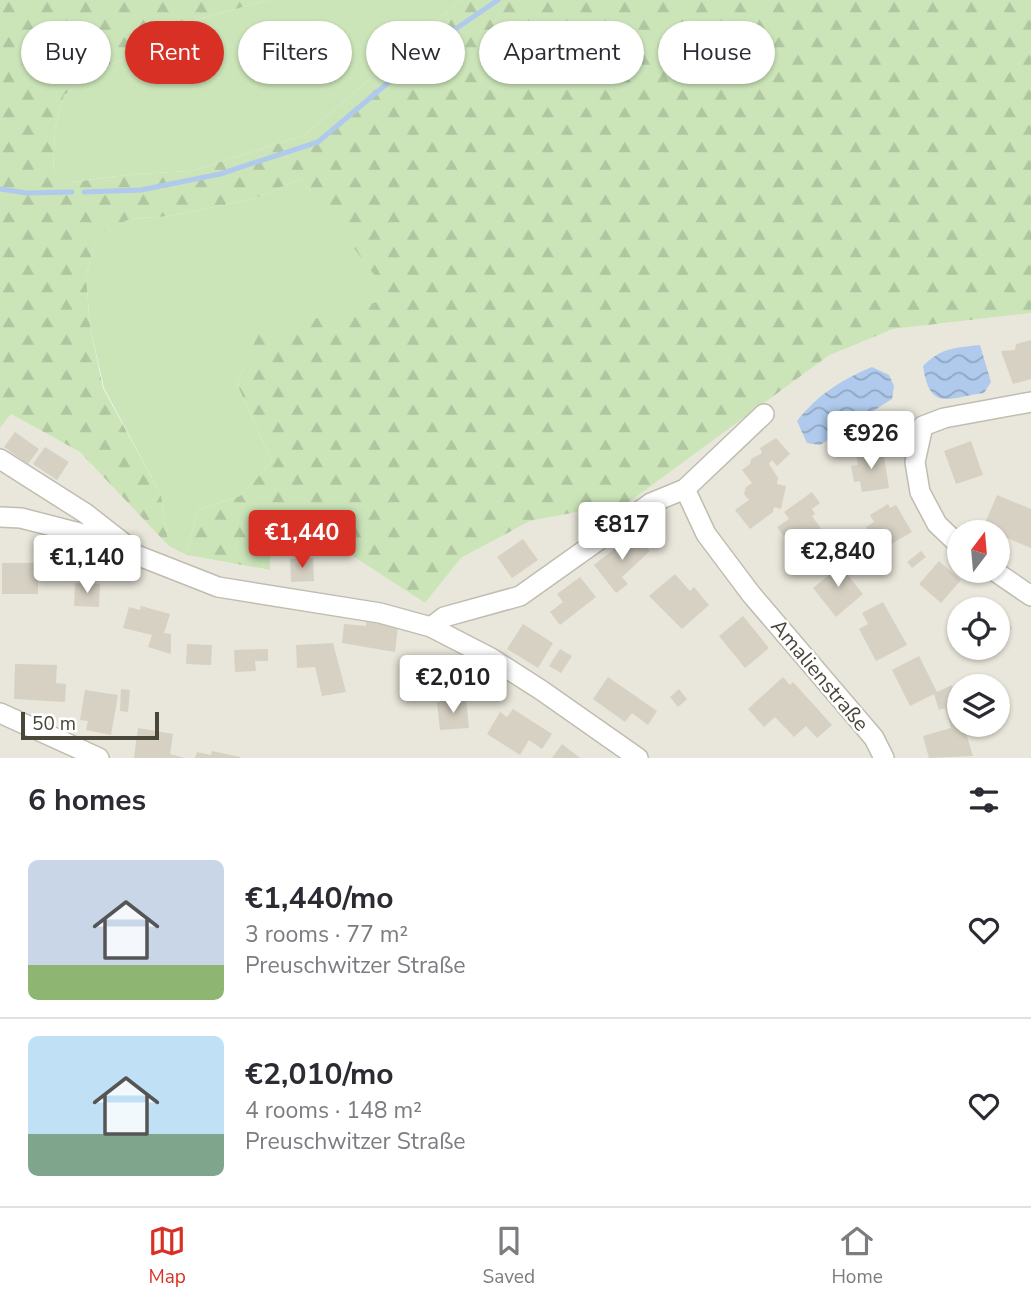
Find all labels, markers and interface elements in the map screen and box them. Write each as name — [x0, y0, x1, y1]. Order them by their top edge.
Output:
chip: Buy — [21, 21, 111, 84]
chip: Rent — [125, 21, 224, 84]
chip: Filters — [238, 21, 352, 84]
chip: New — [366, 21, 465, 84]
chip: Apartment — [479, 21, 644, 84]
chip: House — [658, 21, 775, 84]
pin: €926 — [830, 412, 912, 471]
text: €926 — [843, 418, 899, 449]
pin: €817 — [581, 503, 663, 562]
text: €817 — [594, 509, 650, 540]
pin: €1,440 — [245, 510, 359, 570]
text: €1,440 — [265, 517, 339, 548]
north arrow — [947, 520, 1010, 583]
map controls — [947, 520, 1010, 737]
pin: €2,840 — [781, 530, 895, 589]
pin: €1,140 — [30, 536, 144, 595]
text: €2,840 — [801, 536, 875, 567]
text: €1,140 — [50, 542, 124, 573]
button: locate — [947, 597, 1010, 660]
street label: Amalienstraße — [765, 613, 875, 737]
pin: €2,010 — [396, 656, 510, 715]
text: €2,010 — [416, 662, 490, 693]
button: layers — [947, 674, 1010, 737]
scale bar — [21, 709, 159, 741]
text: 50 m — [32, 711, 76, 737]
text: 6 homes — [28, 780, 146, 821]
icon: filters — [965, 781, 1003, 819]
text: €1,440/mo — [245, 878, 394, 919]
icon: home — [84, 888, 168, 972]
icon: heart — [965, 911, 1003, 949]
text: 3 rooms · 77 m² — [245, 919, 408, 950]
text: Preuschwitzer Straße — [245, 950, 466, 981]
text: €2,010/mo — [245, 1054, 394, 1095]
icon: home — [84, 1064, 168, 1148]
icon: heart — [965, 1087, 1003, 1125]
text: 4 rooms · 148 m² — [245, 1095, 422, 1126]
text: Preuschwitzer Straße — [245, 1126, 466, 1157]
tab: Map — [148, 1222, 186, 1290]
tab: Saved — [483, 1222, 535, 1290]
tab: Home — [831, 1222, 883, 1290]

